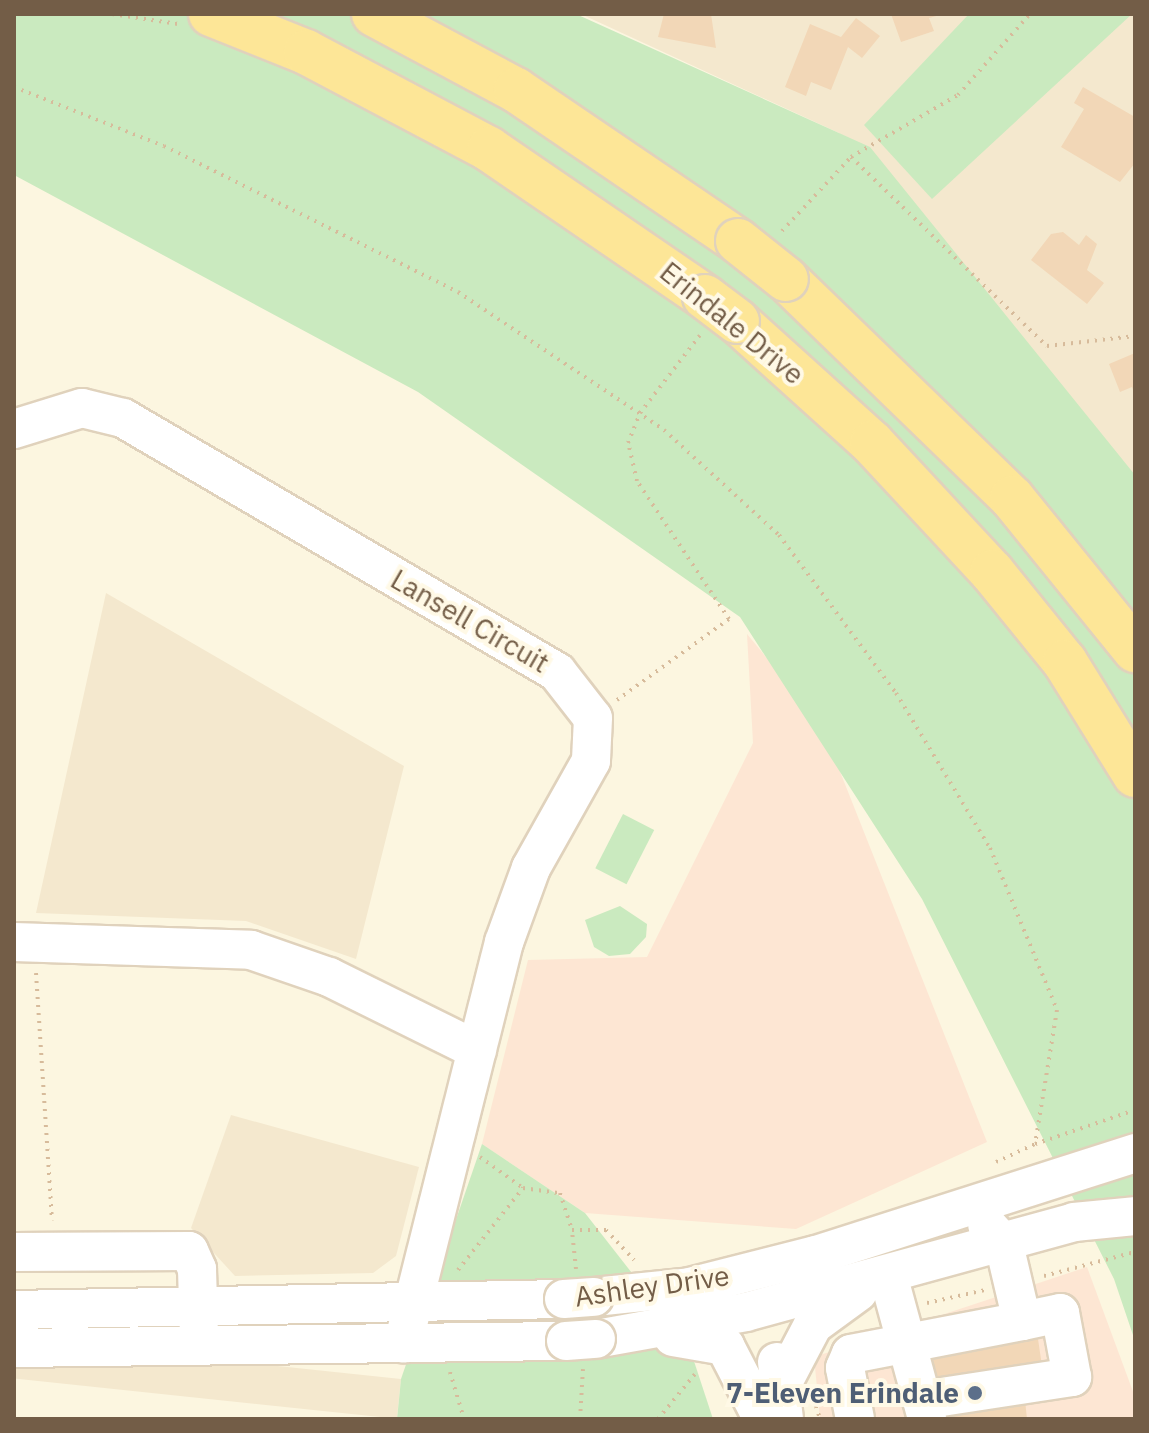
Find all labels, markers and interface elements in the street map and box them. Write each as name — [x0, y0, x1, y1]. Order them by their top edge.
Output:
street label: Erindale Drive — [653, 255, 811, 391]
street label: Lansell Circuit — [385, 562, 555, 680]
street label: Ashley Drive — [572, 1259, 732, 1313]
place label: 7-Eleven Erindale — [726, 1376, 959, 1410]
marker: 7-Eleven Erindale — [966, 1384, 984, 1402]

